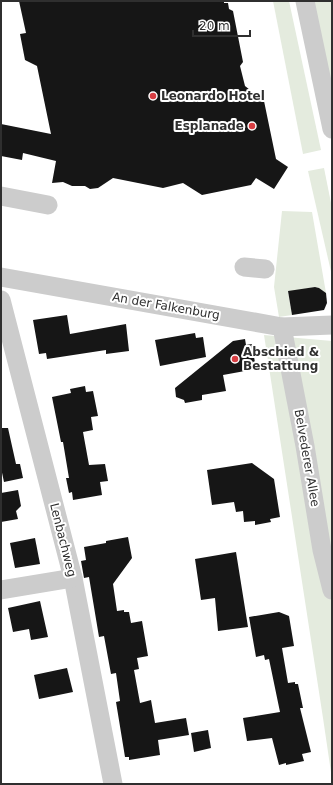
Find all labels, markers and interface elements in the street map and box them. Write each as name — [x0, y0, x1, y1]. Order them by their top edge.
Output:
scale bar — [193, 12, 250, 38]
text: 20 m — [199, 19, 230, 33]
place label: Leonardo Hotel — [161, 89, 265, 103]
marker: Leonardo Hotel — [148, 91, 158, 101]
place label: Esplanade — [174, 119, 244, 133]
marker: Esplanade — [247, 121, 257, 131]
street label: An der Falkenburg — [111, 290, 221, 322]
place label: Abschied & Bestattung — [243, 345, 319, 373]
marker: Abschied & Bestattung — [230, 354, 240, 364]
street label: Belvederer Allee — [292, 408, 322, 508]
street label: Lenbachweg — [47, 502, 79, 578]

